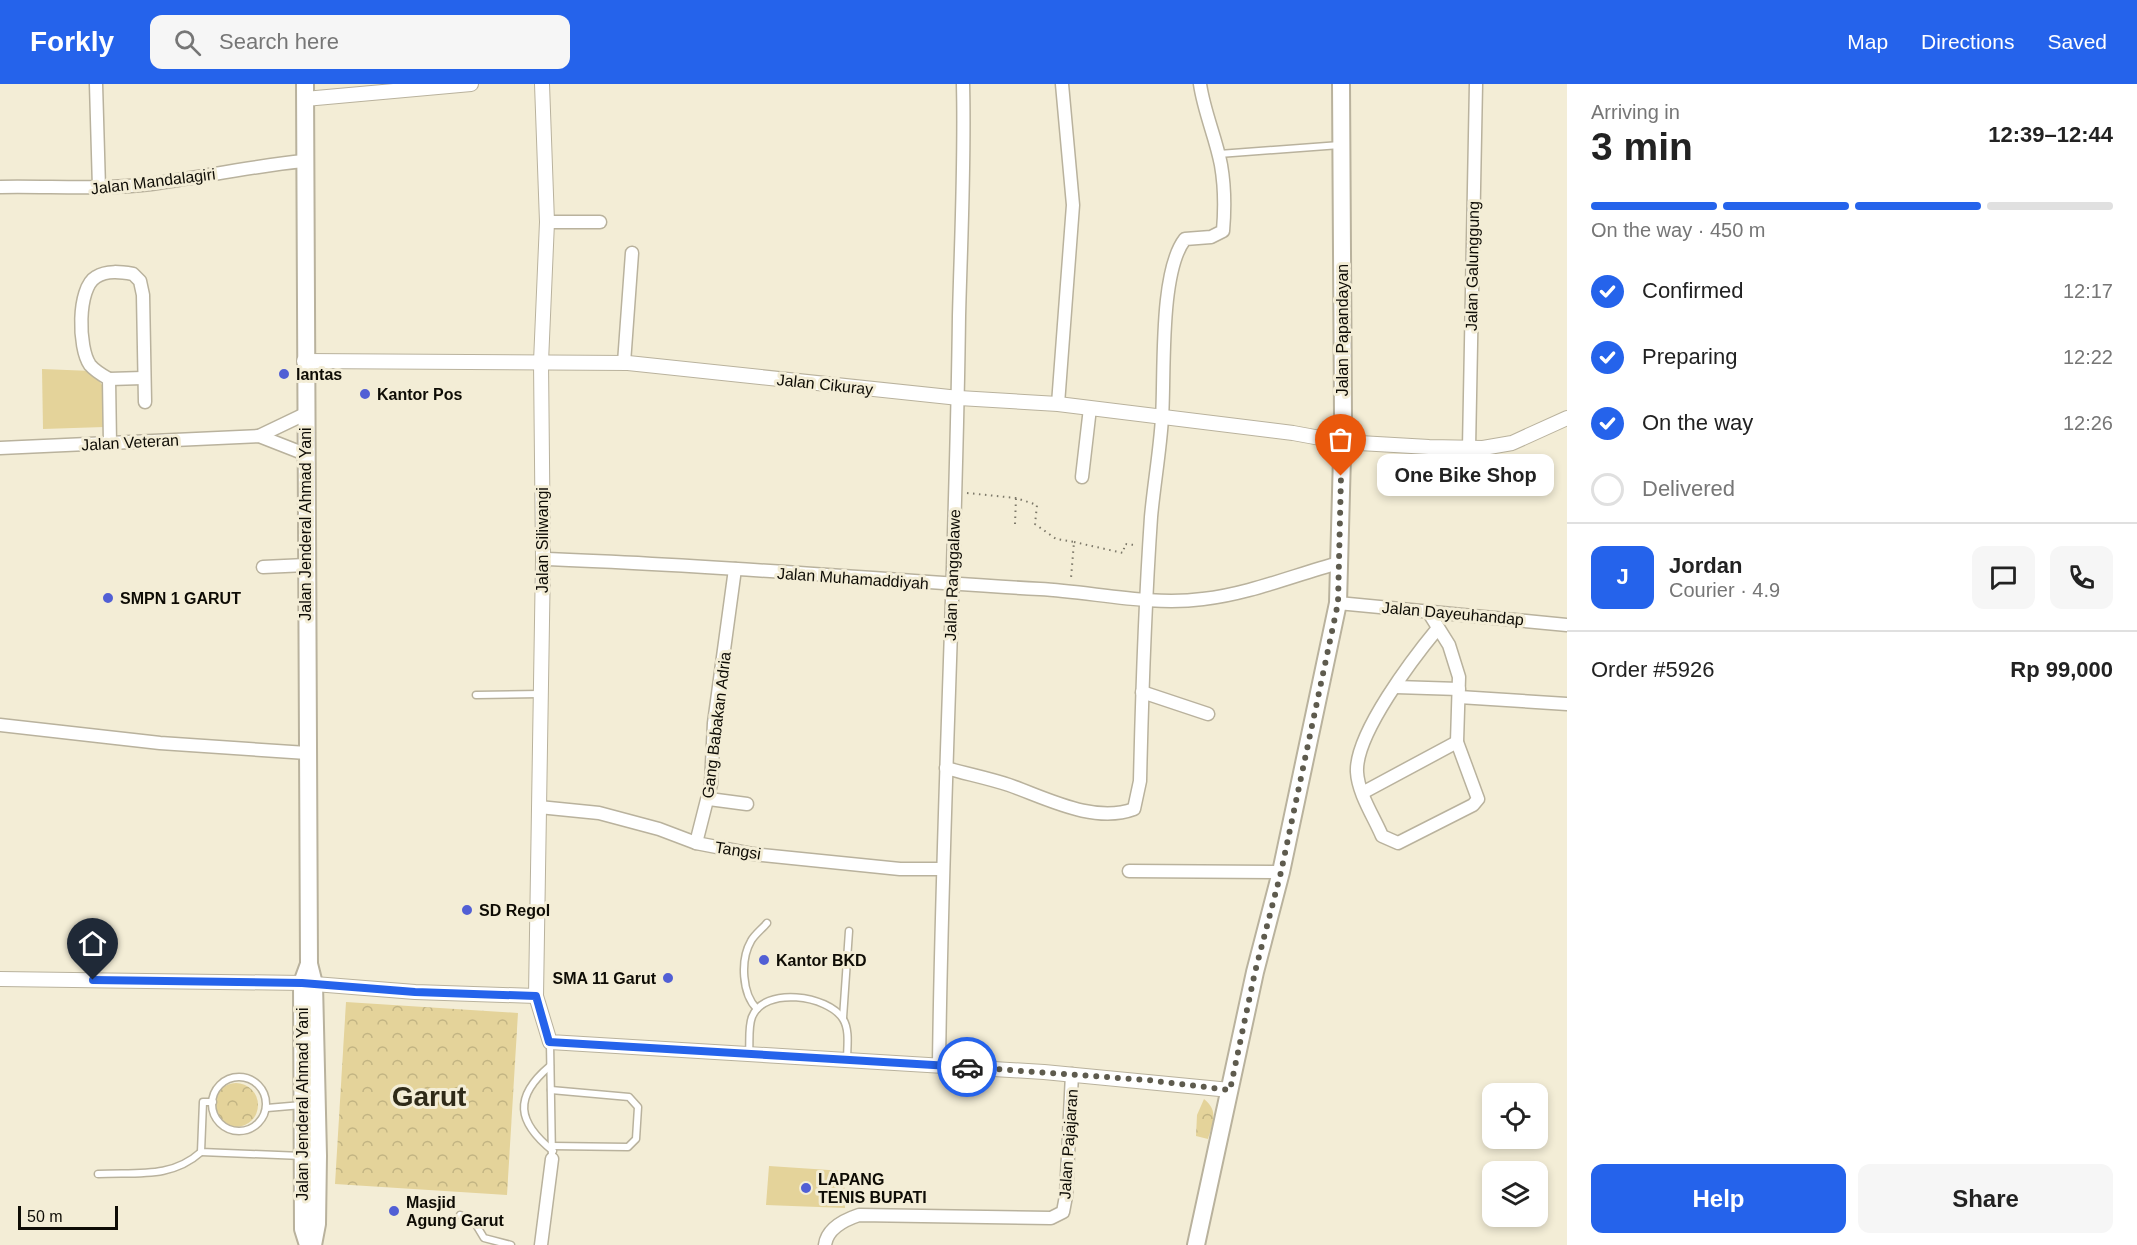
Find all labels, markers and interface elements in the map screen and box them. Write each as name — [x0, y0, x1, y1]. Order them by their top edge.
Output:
search box — [150, 15, 570, 69]
text: Forkly — [30, 26, 114, 57]
icon: search — [171, 26, 204, 59]
text: Search here — [219, 29, 339, 54]
text: Map — [1847, 30, 1888, 53]
text: Directions — [1921, 30, 2014, 53]
text: Saved — [2047, 30, 2107, 53]
text: Arriving in — [1591, 101, 1680, 123]
text: 12:39–12:44 — [1988, 122, 2113, 147]
text: 3 min — [1591, 125, 1693, 168]
street label: Jalan Mandalagiri — [90, 165, 216, 198]
street label: Jalan Galunggung — [1463, 201, 1482, 331]
text: On the way · 450 m — [1591, 219, 1766, 241]
street label: Jalan Papandayan — [1334, 264, 1351, 396]
icon: check — [1591, 275, 1624, 308]
text: Confirmed — [1642, 278, 1743, 303]
text: 12:17 — [2063, 280, 2113, 302]
icon: check — [1591, 341, 1624, 374]
text: Preparing — [1642, 344, 1737, 369]
text: 12:22 — [2063, 346, 2113, 368]
place label: lantas — [296, 366, 342, 383]
marker: lantas — [277, 367, 291, 381]
street label: Jalan Cikuray — [776, 371, 874, 398]
place label: Kantor Pos — [377, 386, 462, 403]
marker: Kantor Pos — [358, 387, 372, 401]
icon: check — [1591, 407, 1624, 440]
text: On the way — [1642, 410, 1753, 435]
text: 12:26 — [2063, 412, 2113, 434]
pin — [1315, 414, 1366, 476]
icon: bag — [1324, 423, 1357, 456]
street label: Jalan Jenderal Ahmad Yani — [297, 427, 314, 621]
street label: Jalan Veteran — [81, 431, 179, 454]
callout: One Bike Shop — [1377, 455, 1554, 497]
text: One Bike Shop — [1394, 464, 1537, 486]
text: Delivered — [1642, 476, 1735, 501]
street label: Jalan Siliwangi — [534, 487, 551, 593]
street label: Jalan Ranggalawe — [942, 509, 963, 641]
button: chat — [1972, 546, 2035, 609]
button: phone — [2050, 546, 2113, 609]
text: Jordan — [1669, 553, 1742, 578]
text: J — [1616, 564, 1629, 589]
street label: Jalan Muhamaddiyah — [777, 565, 929, 592]
text: Courier · 4.9 — [1669, 579, 1780, 601]
place label: SMPN 1 GARUT — [120, 590, 241, 607]
marker: SMPN 1 GARUT — [101, 591, 115, 605]
street label: Jalan Dayeuhandap — [1381, 599, 1525, 628]
street label: Gang Babakan Adria — [699, 651, 734, 799]
text: Order #5926 — [1591, 657, 1715, 682]
text: Rp 99,000 — [2010, 657, 2113, 682]
street label: Tangsi — [714, 838, 762, 863]
place label: SD Regol — [479, 902, 550, 919]
marker: SD Regol — [460, 903, 474, 917]
pin — [67, 918, 118, 980]
icon: home — [76, 927, 109, 960]
place label: Kantor BKD — [776, 952, 867, 969]
marker: Kantor BKD — [757, 953, 771, 967]
place label: SMA 11 Garut — [553, 970, 657, 987]
marker: SMA 11 Garut — [661, 971, 675, 985]
street label: Jalan Jenderal Ahmad Yani — [294, 1007, 311, 1201]
courier — [937, 1037, 997, 1097]
icon: car — [951, 1051, 984, 1084]
district label: Garut — [392, 1081, 466, 1112]
map controls — [1482, 1083, 1548, 1227]
button: locate — [1482, 1083, 1548, 1149]
street label: Jalan Pajajaran — [1056, 1088, 1081, 1200]
button: layers — [1482, 1161, 1548, 1227]
button: Help — [1591, 1164, 1846, 1233]
button: Share — [1858, 1164, 2113, 1233]
place label: LAPANG TENIS BUPATI — [818, 1171, 927, 1206]
marker: LAPANG TENIS BUPATI — [799, 1181, 813, 1195]
place label: Masjid Agung Garut — [406, 1194, 504, 1229]
scale bar — [18, 1203, 118, 1230]
marker: Masjid Agung Garut — [387, 1204, 401, 1218]
text: 50 m — [27, 1208, 63, 1225]

